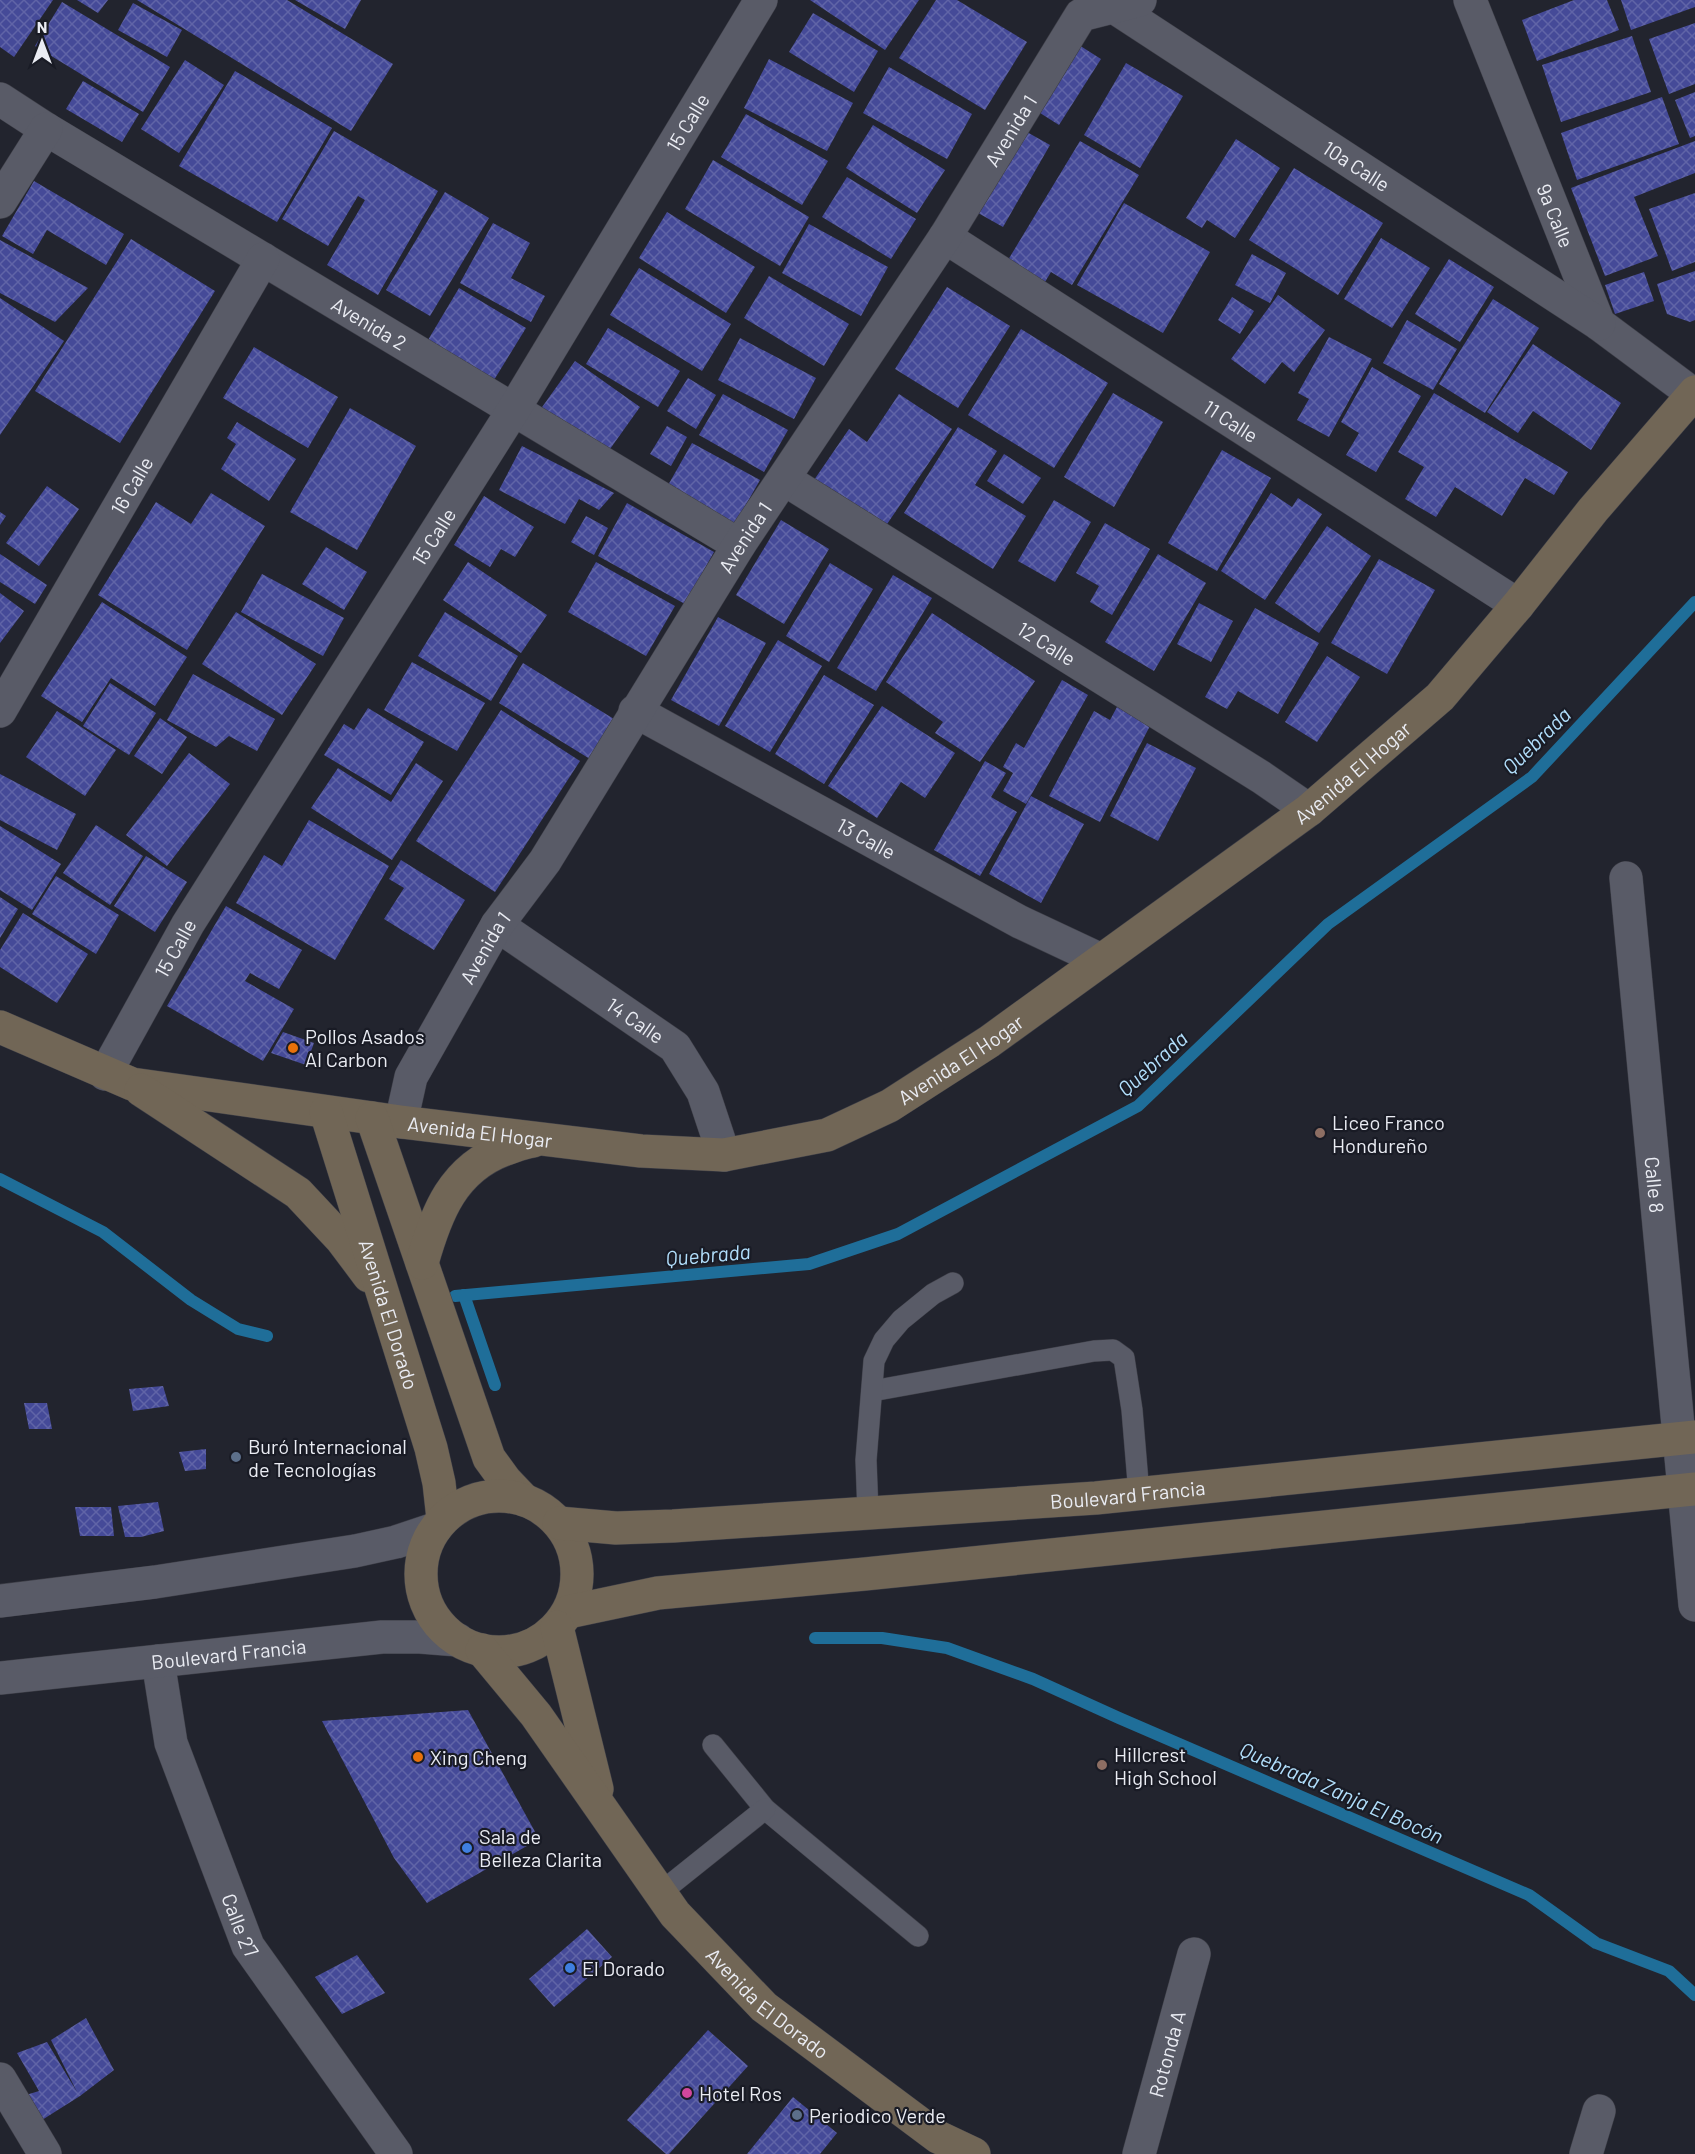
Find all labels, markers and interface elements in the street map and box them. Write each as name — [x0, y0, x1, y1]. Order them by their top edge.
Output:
north arrow — [12, 12, 72, 72]
text: N — [37, 17, 47, 36]
street label: 15 Calle — [661, 89, 714, 156]
street label: Avenida 1 — [979, 90, 1041, 171]
street label: 10a Calle — [1319, 135, 1395, 196]
street label: 9a Calle — [1532, 180, 1579, 251]
street label: Avenida 2 — [327, 291, 411, 355]
street label: 11 Calle — [1199, 394, 1263, 447]
street label: 16 Calle — [105, 452, 158, 519]
street label: Avenida 1 — [713, 497, 776, 577]
street label: 15 Calle — [406, 503, 460, 570]
street label: 12 Calle — [1013, 616, 1080, 670]
water label: Quebrada — [1497, 701, 1575, 779]
street label: Avenida El Hogar — [1290, 716, 1415, 829]
street label: 13 Calle — [833, 812, 900, 864]
street label: Avenida 1 — [454, 907, 515, 988]
street label: 15 Calle — [149, 914, 201, 982]
street label: 14 Calle — [602, 992, 669, 1048]
street label: Avenida El Hogar — [893, 1009, 1028, 1109]
place label: Pollos Asados Al Carbon — [305, 1024, 425, 1071]
water label: Quebrada — [1112, 1025, 1192, 1101]
marker: Pollos Asados Al Carbon — [286, 1041, 300, 1055]
place label: Liceo Franco Hondureño — [1332, 1110, 1445, 1157]
street label: Avenida El Hogar — [406, 1111, 554, 1152]
marker: Liceo Franco Hondureño — [1313, 1126, 1327, 1140]
street label: Calle 8 — [1640, 1155, 1670, 1214]
street label: Avenida El Dorado — [355, 1236, 424, 1392]
water label: Quebrada — [665, 1238, 751, 1270]
place label: Buró Internacional de Tecnologías — [248, 1434, 407, 1481]
marker: Buró Internacional de Tecnologías — [229, 1450, 243, 1464]
street label: Boulevard Francia — [1049, 1475, 1206, 1513]
street label: Boulevard Francia — [150, 1633, 307, 1674]
water label: Quebrada Zanja El Bocón — [1236, 1736, 1448, 1848]
place label: Hillcrest High School — [1114, 1742, 1217, 1789]
place label: Xing Cheng — [430, 1745, 527, 1769]
marker: Xing Cheng — [411, 1750, 425, 1764]
marker: Hillcrest High School — [1095, 1758, 1109, 1772]
place label: Sala de Belleza Clarita — [479, 1824, 602, 1871]
marker: Sala de Belleza Clarita — [460, 1841, 474, 1855]
street label: Calle 27 — [217, 1890, 264, 1962]
street label: Avenida El Dorado — [701, 1942, 834, 2063]
place label: El Dorado — [582, 1956, 665, 1980]
marker: El Dorado — [563, 1961, 577, 1975]
street label: Rotonda A — [1143, 2008, 1190, 2100]
place label: Hotel Ros — [699, 2081, 782, 2105]
marker: Hotel Ros — [680, 2086, 694, 2100]
place label: Periodico Verde — [809, 2103, 946, 2127]
marker: Periodico Verde — [790, 2108, 804, 2122]

